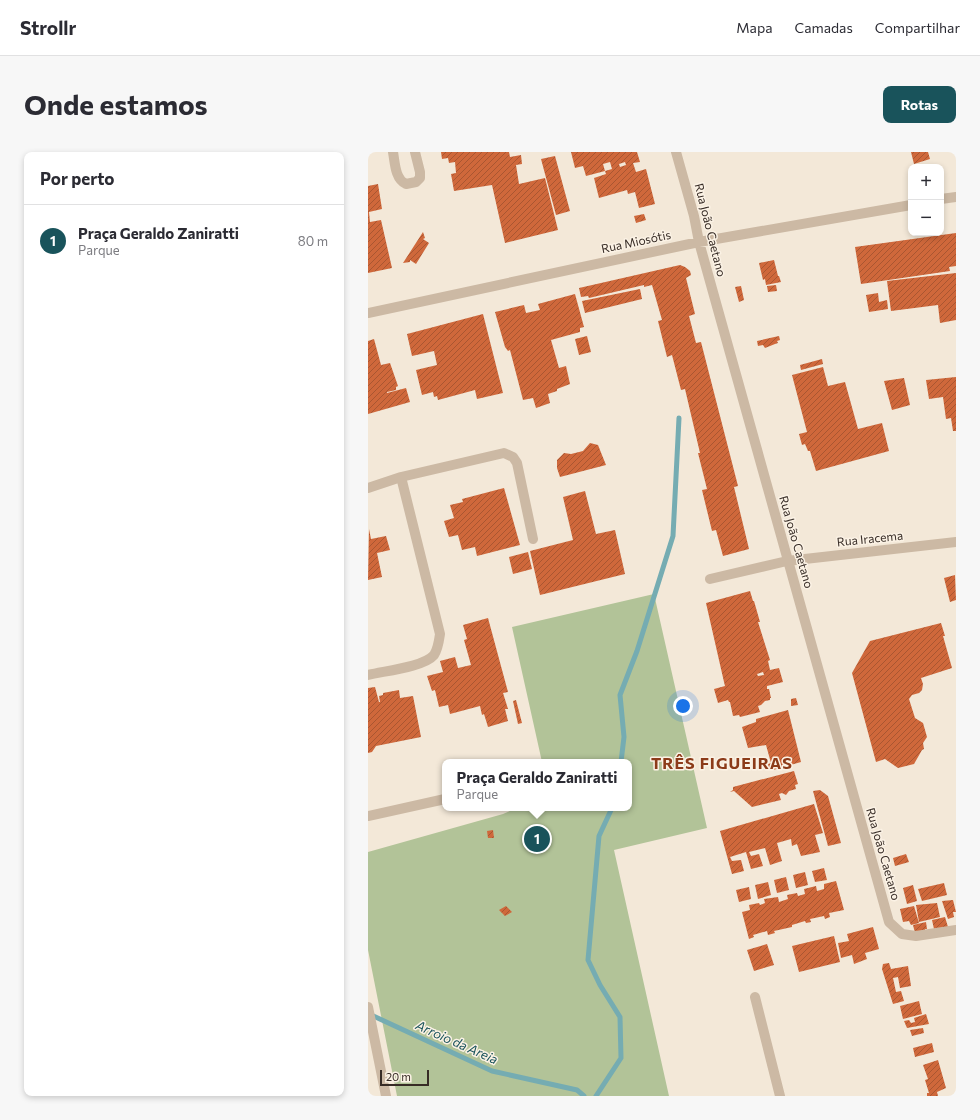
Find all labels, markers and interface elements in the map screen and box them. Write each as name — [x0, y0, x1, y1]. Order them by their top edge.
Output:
text: Strollr — [20, 16, 76, 39]
text: Mapa — [736, 19, 773, 36]
text: Camadas — [795, 19, 853, 36]
text: Compartilhar — [875, 19, 960, 36]
button: Rotas — [883, 86, 956, 123]
text: Onde estamos — [24, 87, 208, 121]
map controls — [908, 164, 944, 236]
button: + — [908, 164, 944, 200]
text: Por perto — [40, 168, 115, 189]
street label: Rua João Caetano — [692, 182, 729, 278]
button: − — [908, 200, 944, 236]
text: Praça Geraldo Zaniratti — [78, 224, 239, 242]
street label: Rua Miosótis — [600, 227, 672, 255]
text: 1 — [50, 233, 56, 249]
text: 80 m — [298, 233, 328, 249]
text: Parque — [78, 242, 120, 258]
street label: Rua João Caetano — [776, 494, 817, 590]
street label: Rua Iracema — [836, 528, 904, 548]
your location — [673, 696, 693, 716]
district label: TRÊS FIGUEIRAS — [651, 753, 793, 772]
popup — [442, 759, 632, 811]
text: Praça Geraldo Zaniratti — [456, 768, 618, 786]
text: Parque — [456, 786, 498, 802]
street label: Rua João Caetano — [863, 806, 904, 902]
pin: 1 — [524, 824, 550, 854]
water label: Arroio da Areia — [413, 1016, 501, 1067]
scale bar — [380, 1068, 429, 1087]
text: 20 m — [386, 1070, 411, 1083]

